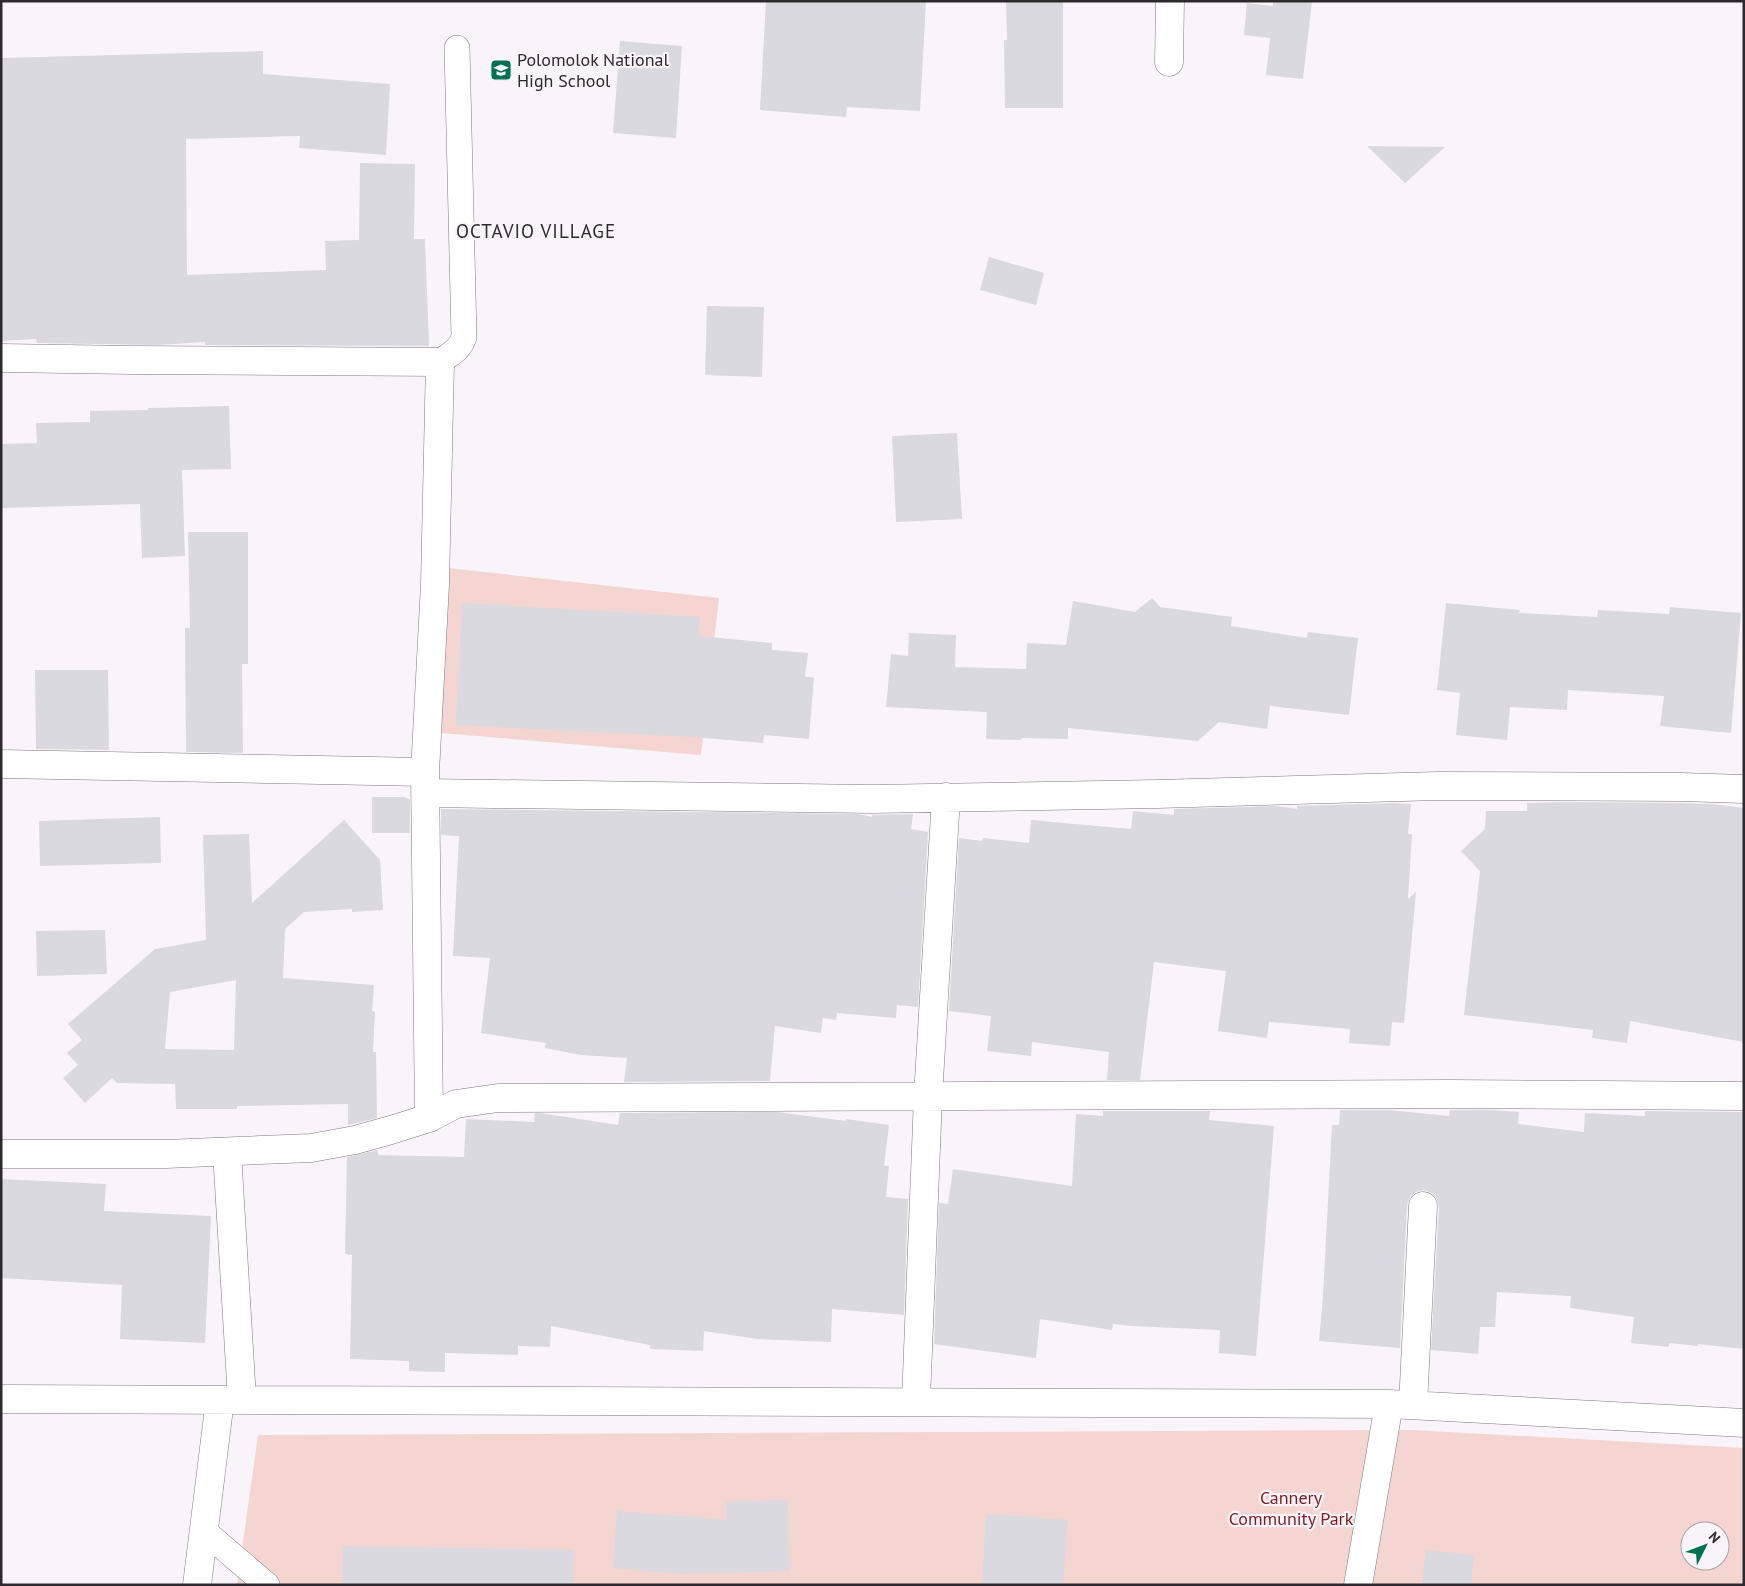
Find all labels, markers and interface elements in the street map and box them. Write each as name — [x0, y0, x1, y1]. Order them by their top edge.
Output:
place label: Polomolok National High School — [517, 48, 669, 92]
school or university icon: Polomolok National High School — [489, 58, 513, 82]
district label: OCTAVIO VILLAGE — [456, 219, 616, 243]
park label: Cannery Community Park — [1229, 1486, 1354, 1530]
north arrow — [1680, 1521, 1730, 1571]
text: N — [1705, 1528, 1724, 1547]

